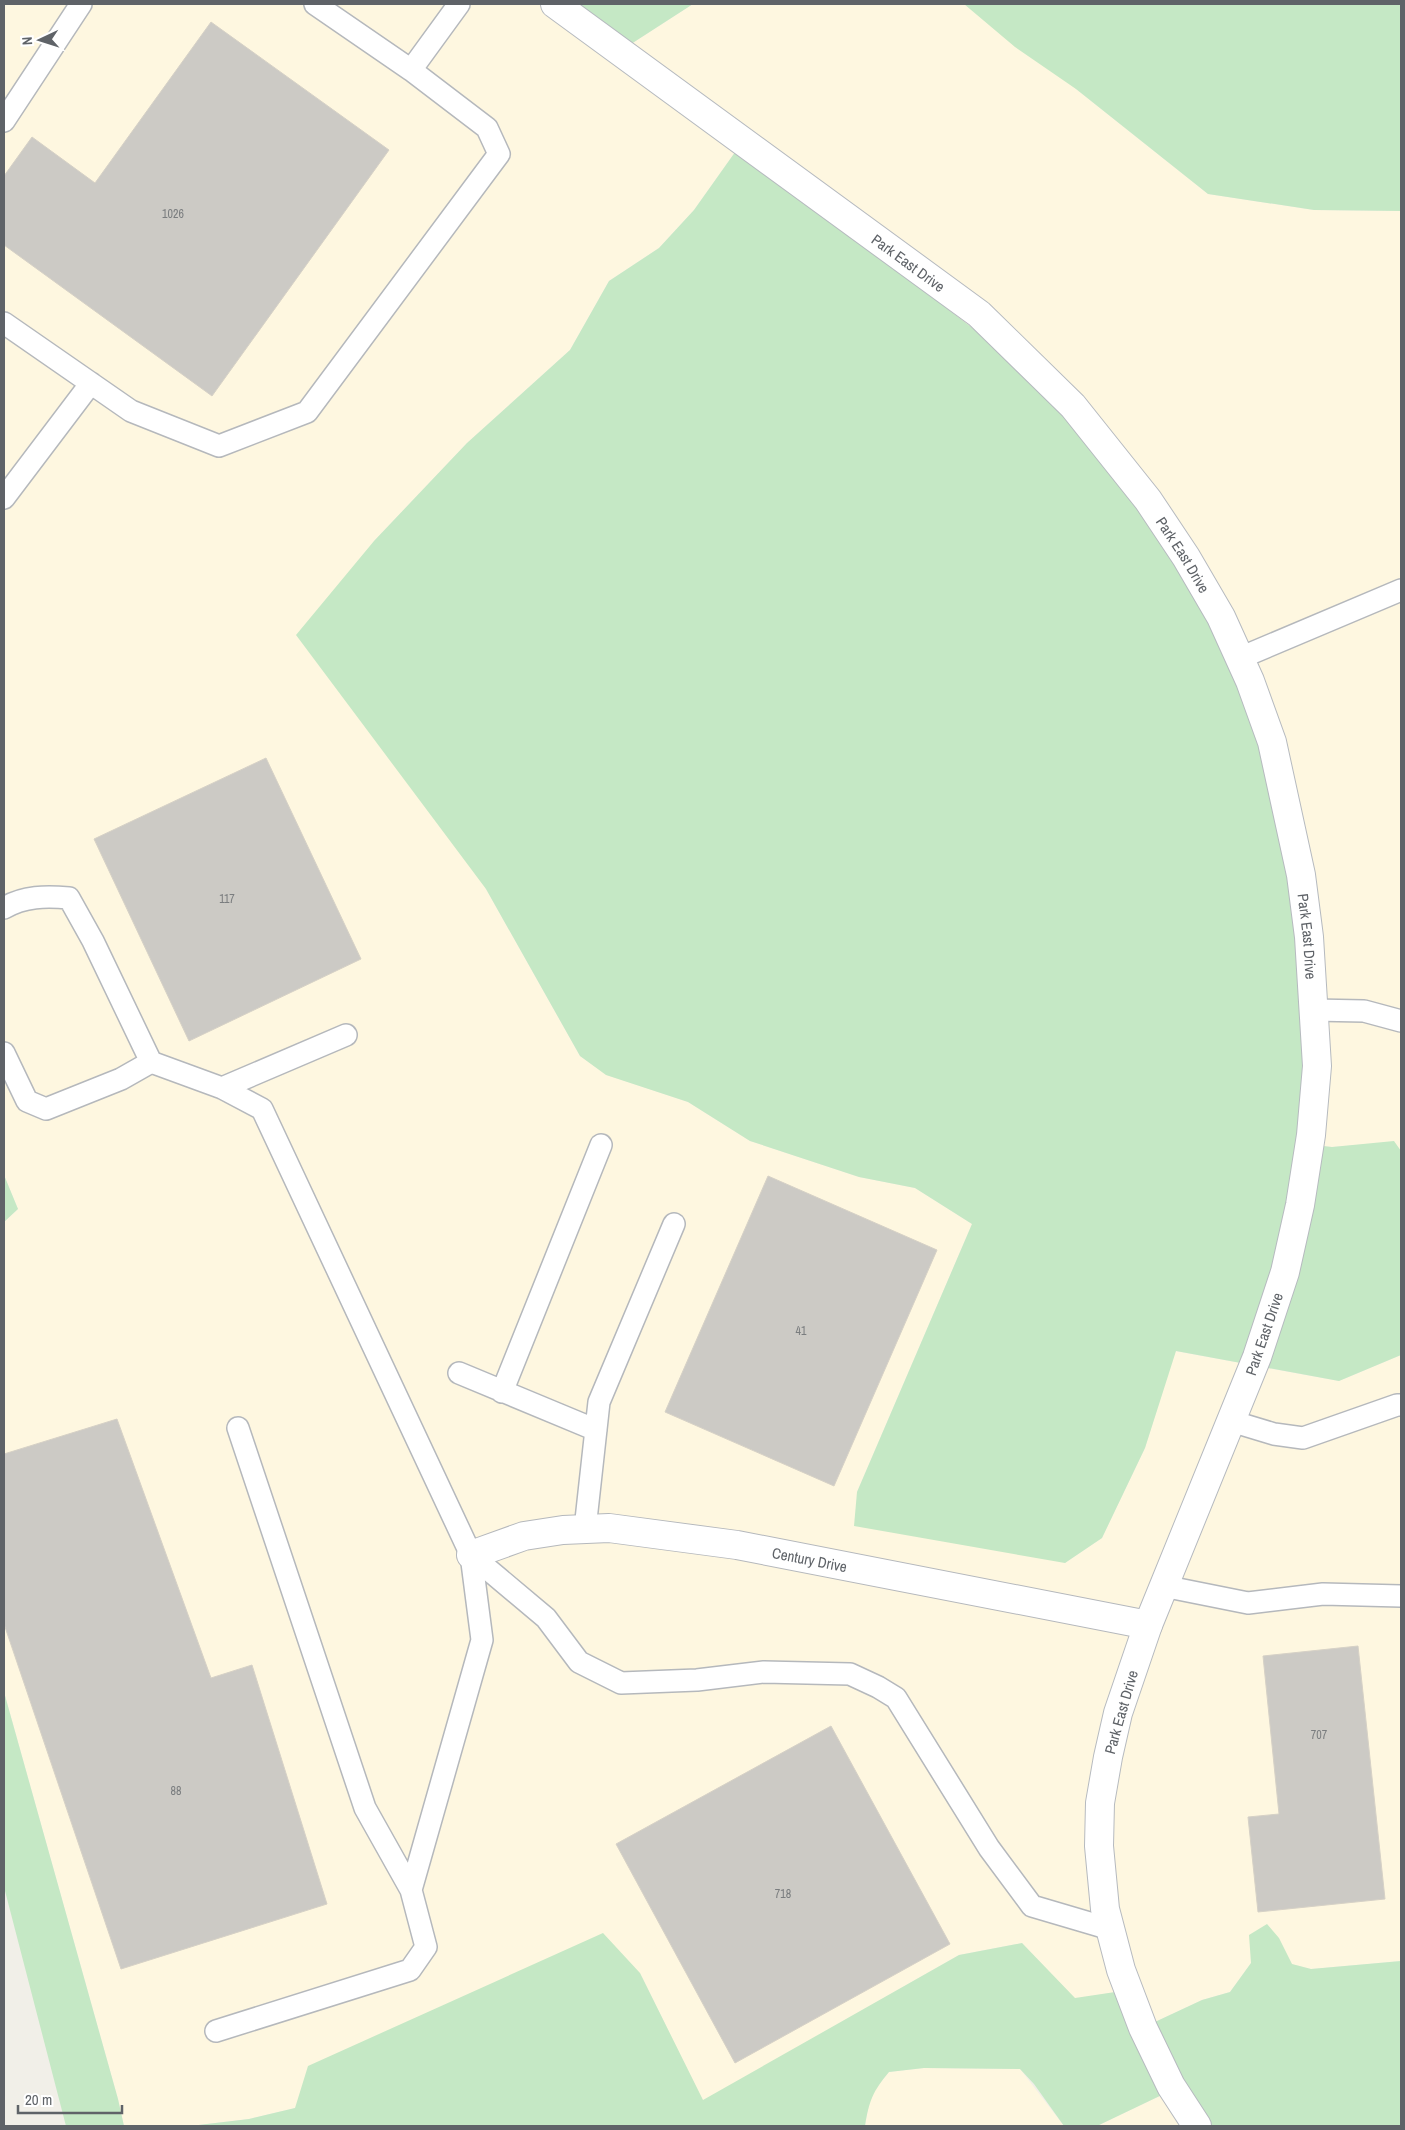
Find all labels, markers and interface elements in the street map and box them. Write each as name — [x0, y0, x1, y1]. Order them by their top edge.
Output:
north arrow — [15, 15, 65, 65]
text: N — [18, 36, 36, 46]
house number: 1026 — [162, 206, 184, 222]
street label: Park East Drive — [868, 229, 950, 297]
street label: Park East Drive — [1151, 512, 1215, 597]
house number: 117 — [219, 891, 235, 907]
street label: Park East Drive — [1293, 892, 1322, 980]
street label: Park East Drive — [1240, 1290, 1288, 1378]
house number: 41 — [796, 1323, 807, 1339]
street label: Century Drive — [770, 1542, 849, 1577]
street label: Park East Drive — [1099, 1668, 1143, 1756]
house number: 707 — [1311, 1727, 1328, 1743]
house number: 88 — [171, 1783, 181, 1799]
house number: 718 — [775, 1886, 791, 1902]
scale bar — [18, 2082, 121, 2114]
text: 20 m — [25, 2089, 52, 2110]

